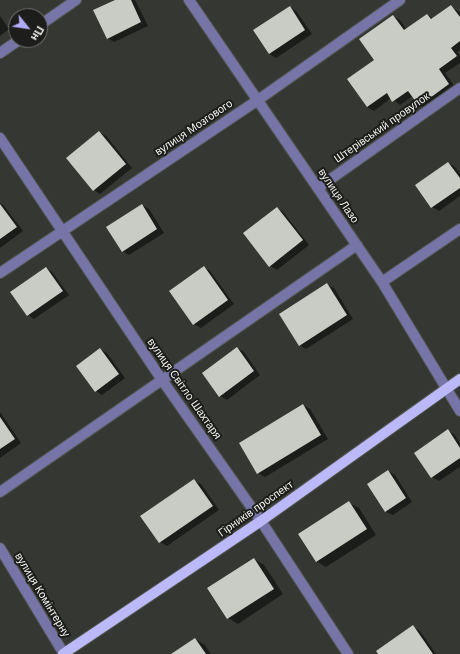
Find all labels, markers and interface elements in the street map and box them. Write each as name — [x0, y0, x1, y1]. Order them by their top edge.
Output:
north arrow — [8, 8, 48, 48]
text: Пн — [29, 24, 46, 43]
street label: Штерівський провулок — [332, 90, 432, 166]
street label: вулиця Мозгового — [153, 97, 235, 159]
street label: вулиця Лазо — [315, 166, 361, 226]
street label: вулиця Світло Шахтаря — [144, 336, 224, 442]
street label: Гірників проспект — [216, 478, 296, 540]
street label: вулиця Комінтерну — [12, 550, 72, 640]

